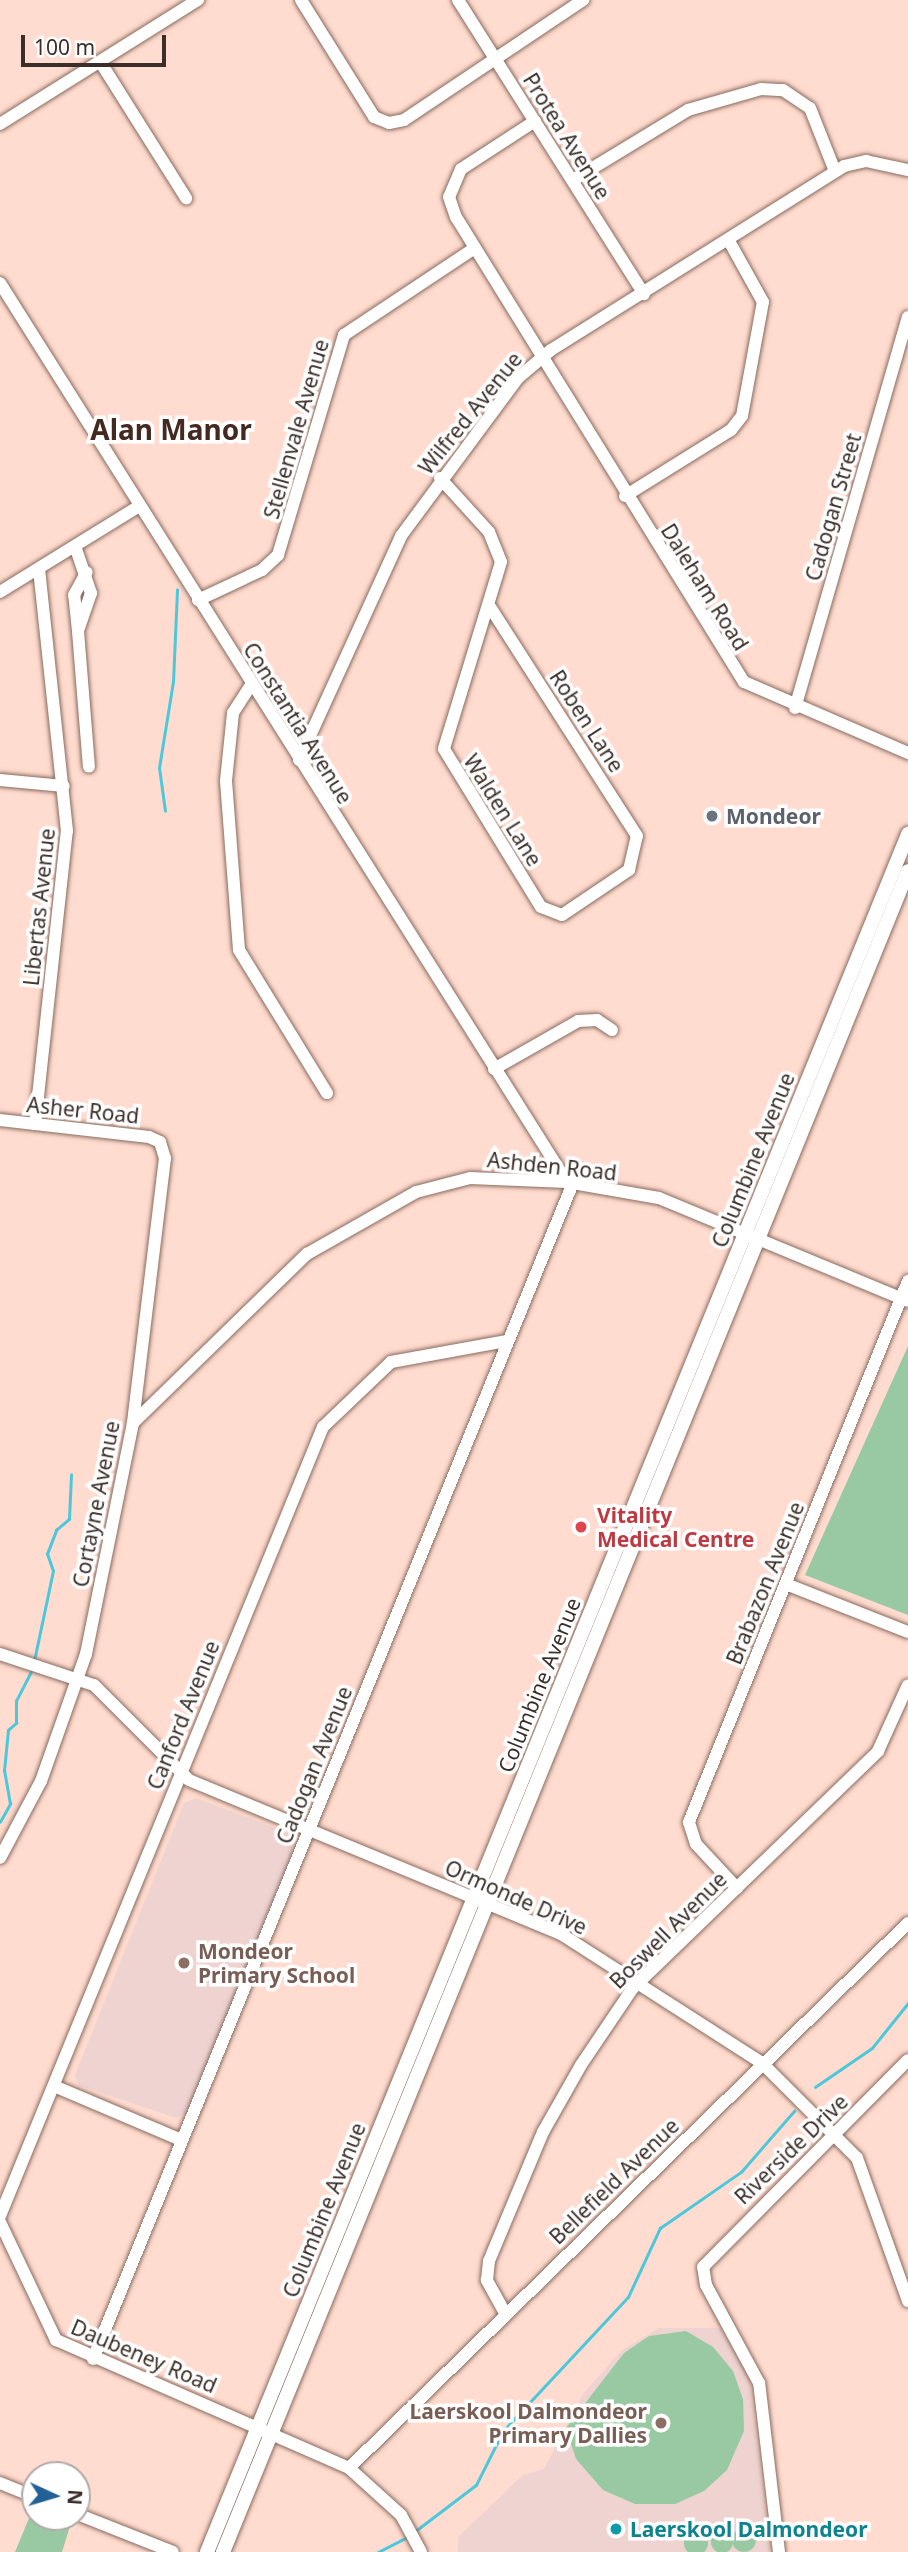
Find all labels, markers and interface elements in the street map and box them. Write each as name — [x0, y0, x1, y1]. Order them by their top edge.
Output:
scale bar — [24, 21, 170, 65]
text: 100 m — [34, 33, 95, 61]
street label: Protea Avenue — [518, 68, 616, 204]
street label: Stellenvale Avenue — [258, 336, 334, 522]
street label: Wilfred Avenue — [413, 347, 527, 479]
district label: Alan Manor — [90, 412, 252, 446]
street label: Cadogan Street — [800, 430, 866, 584]
street label: Daleham Road — [656, 519, 754, 655]
street label: Constantia Avenue — [238, 638, 358, 808]
street label: Roben Lane — [545, 665, 629, 777]
street label: Walden Lane — [459, 749, 547, 871]
place label: Mondeor — [726, 803, 821, 829]
marker: Mondeor — [704, 808, 720, 824]
street label: Libertas Avenue — [18, 827, 60, 987]
street label: Columbine Avenue — [706, 1069, 800, 1251]
street label: Asher Road — [26, 1092, 140, 1128]
street label: Ashden Road — [486, 1147, 618, 1185]
street label: Cortayne Avenue — [68, 1419, 124, 1589]
street label: Brabazon Avenue — [721, 1498, 809, 1668]
place label: Vitality Medical Centre — [597, 1502, 754, 1552]
marker: Vitality Medical Centre — [571, 1517, 591, 1537]
street label: Columbine Avenue — [492, 1594, 586, 1776]
street label: Canford Avenue — [142, 1637, 224, 1793]
street label: Cadogan Avenue — [271, 1683, 357, 1847]
street label: Ormonde Drive — [441, 1854, 591, 1940]
street label: Boswell Avenue — [604, 1866, 732, 1994]
place label: Mondeor Primary School — [198, 1938, 355, 1988]
marker: Mondeor Primary School — [176, 1955, 192, 1971]
street label: Riverside Drive — [729, 2089, 853, 2209]
street label: Bellefield Avenue — [544, 2113, 684, 2249]
street label: Columbine Avenue — [277, 2119, 371, 2301]
street label: Daubeney Road — [67, 2314, 221, 2398]
place label: Laerskool Dalmondeor Primary Dallies — [409, 2398, 647, 2448]
marker: Laerskool Dalmondeor Primary Dallies — [653, 2415, 669, 2431]
north arrow — [21, 2461, 91, 2531]
text: N — [61, 2489, 88, 2506]
place label: Laerskool Dalmondeor — [630, 2516, 868, 2542]
marker: Laerskool Dalmondeor — [608, 2521, 624, 2537]

